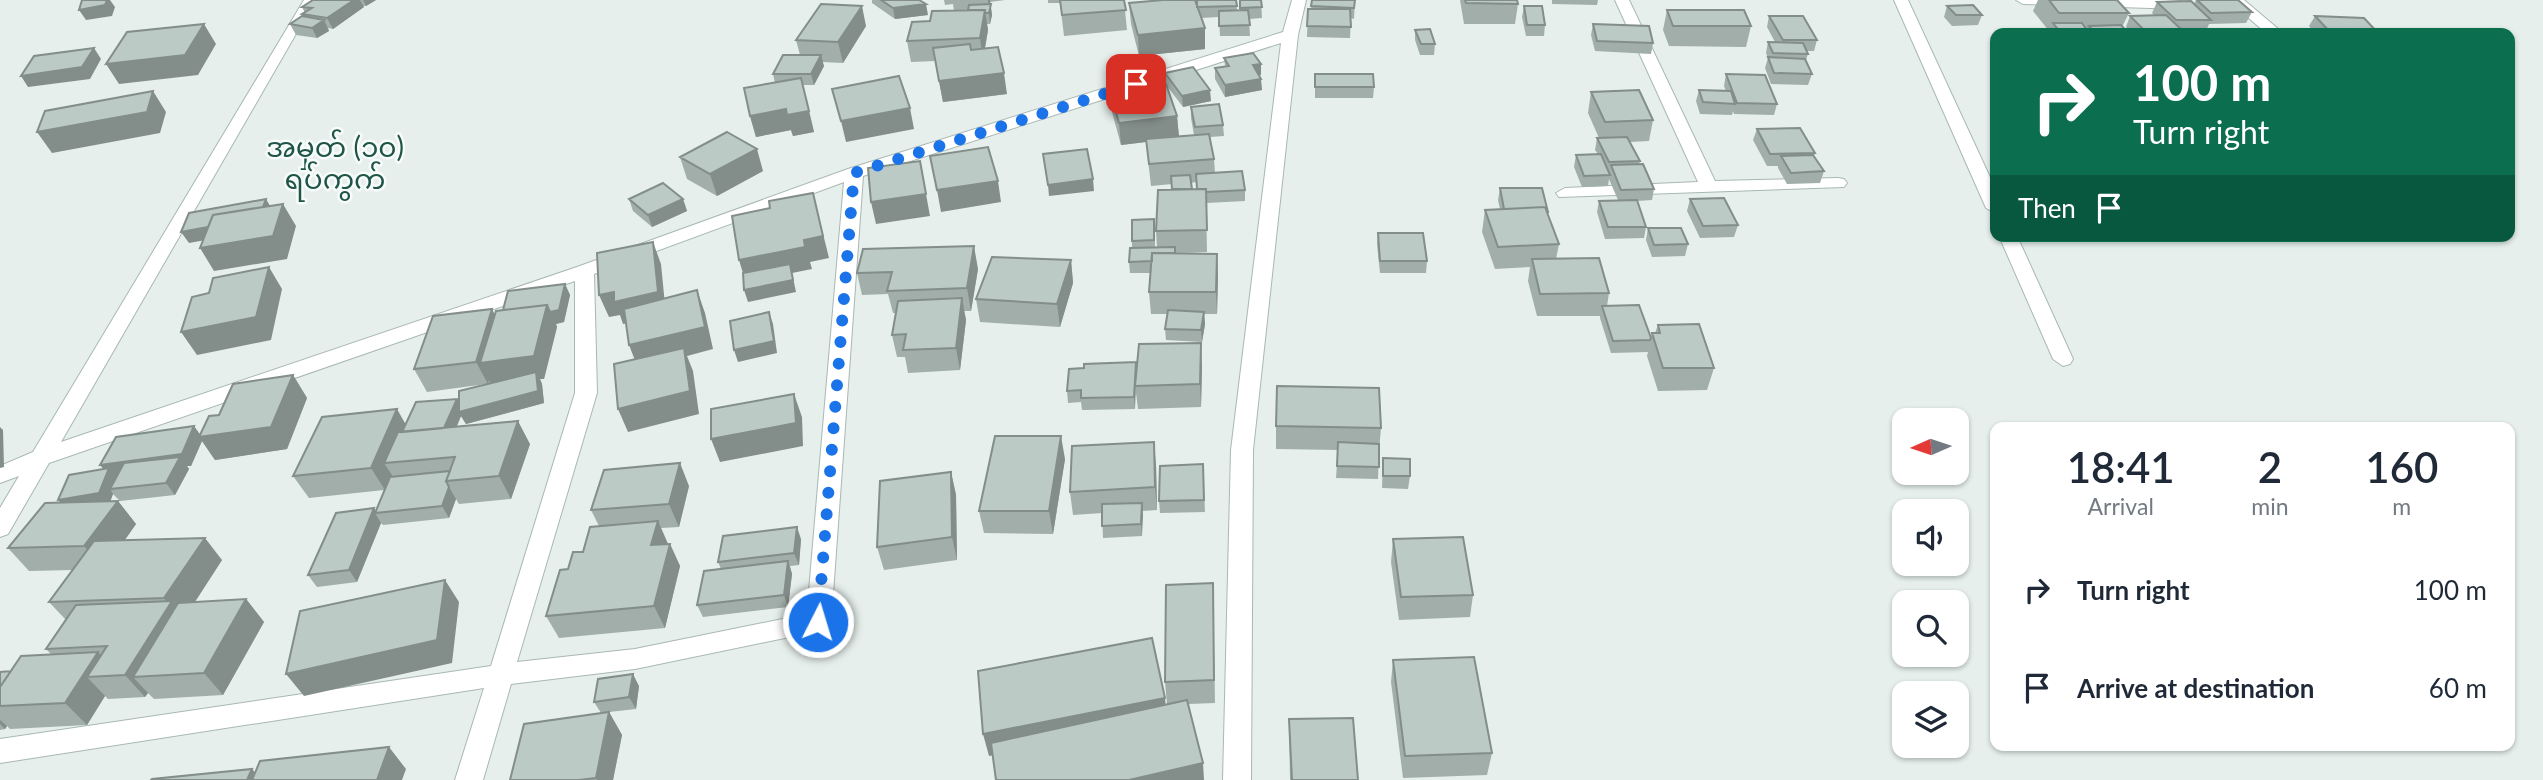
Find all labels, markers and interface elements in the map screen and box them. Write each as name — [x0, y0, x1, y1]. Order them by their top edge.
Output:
text: 100 m — [2133, 53, 2271, 111]
pin — [1106, 54, 1166, 114]
icon: right — [2018, 56, 2109, 147]
icon: arrive — [1117, 65, 1155, 103]
text: Turn right — [2133, 112, 2269, 151]
district label: အမှတ် (၁၀) ရပ်ကွက် — [266, 129, 404, 202]
icon: arrive — [2090, 189, 2128, 227]
text: Then — [2018, 192, 2076, 224]
north arrow — [1892, 408, 1969, 485]
map controls — [1892, 408, 1969, 758]
text: 18:41 — [2067, 442, 2175, 492]
text: 2 — [2258, 442, 2282, 492]
text: 160 — [2365, 442, 2438, 492]
text: Arrival — [2088, 492, 2154, 520]
text: min — [2251, 492, 2289, 520]
text: m — [2392, 492, 2411, 520]
button: sound — [1892, 499, 1969, 576]
icon: right — [2018, 571, 2056, 609]
text: Turn right — [2077, 574, 2190, 606]
text: 100 m — [2414, 574, 2487, 606]
position arrow — [781, 585, 855, 659]
button: search — [1892, 590, 1969, 667]
icon: arrive — [2018, 669, 2056, 707]
text: Arrive at destination — [2077, 672, 2314, 704]
text: 60 m — [2429, 672, 2487, 704]
button: layers — [1892, 681, 1969, 758]

